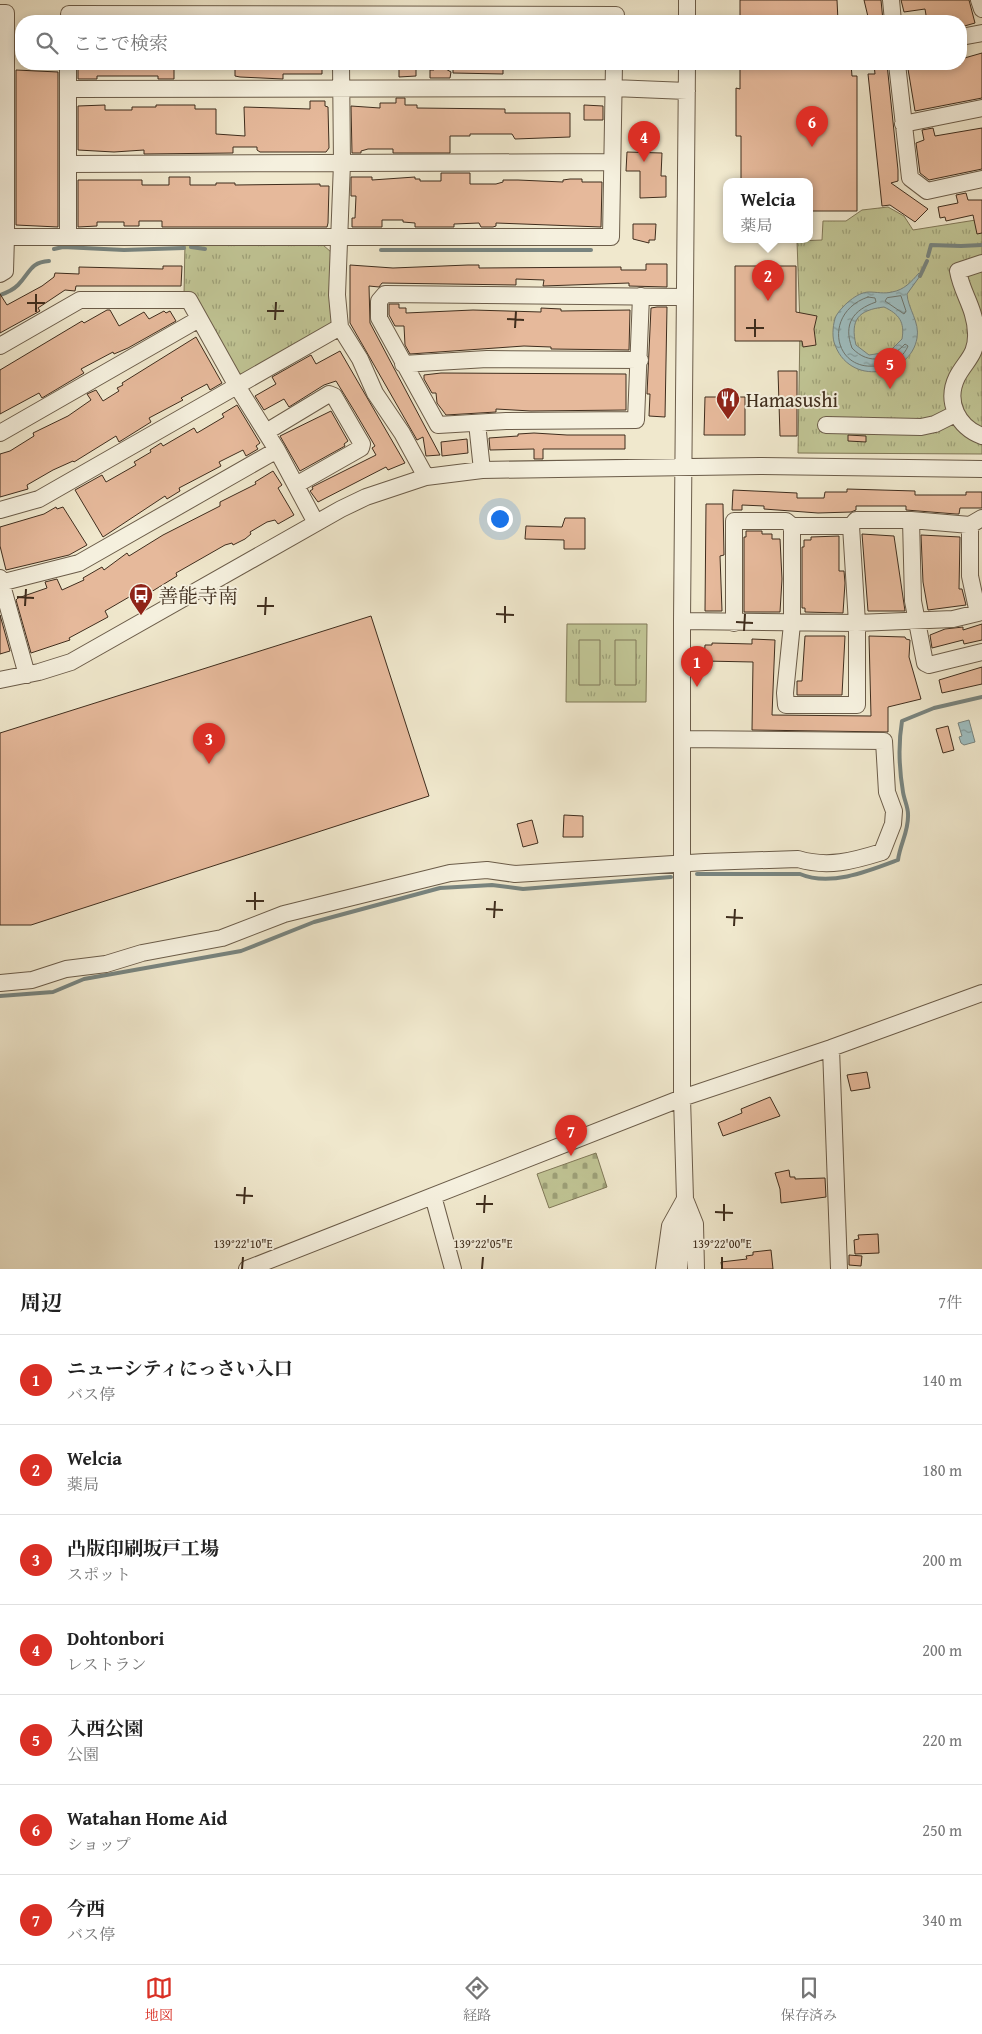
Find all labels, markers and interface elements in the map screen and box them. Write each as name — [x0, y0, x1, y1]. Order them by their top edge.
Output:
search box — [15, 15, 967, 70]
icon: search — [33, 29, 61, 57]
text: ここで検索 — [73, 29, 168, 57]
pin: 6 — [796, 106, 828, 147]
pin: 4 — [628, 121, 660, 162]
popup — [723, 178, 813, 243]
text: Welcia — [740, 185, 796, 213]
text: 薬局 — [740, 213, 772, 237]
pin: 2 — [752, 260, 784, 301]
pin: 5 — [874, 348, 906, 389]
place label: Hamasushi — [746, 385, 838, 414]
restaurant icon: Hamasushi — [715, 386, 741, 420]
your location — [487, 506, 513, 532]
place label: 善能寺南 — [158, 581, 238, 610]
bus stop icon: 善能寺南 — [128, 582, 154, 616]
pin: 1 — [681, 646, 713, 687]
pin: 3 — [193, 723, 225, 764]
pin: 7 — [555, 1115, 587, 1156]
text: 139°22'10"E — [213, 1235, 273, 1252]
text: 139°22'05"E — [453, 1235, 513, 1252]
text: 139°22'00"E — [692, 1235, 752, 1252]
text: 周辺 — [20, 1287, 62, 1318]
text: 7件 — [938, 1290, 962, 1314]
text: ニューシティにっさい入口 — [67, 1354, 293, 1382]
text: 1 — [32, 1368, 40, 1392]
text: 140 m — [922, 1368, 962, 1392]
text: バス停 — [67, 1382, 115, 1406]
text: Welcia — [67, 1444, 122, 1472]
text: 2 — [32, 1458, 40, 1482]
text: 180 m — [922, 1458, 962, 1482]
text: 薬局 — [67, 1472, 99, 1496]
text: 凸版印刷坂戸工場 — [67, 1534, 219, 1562]
text: 3 — [32, 1548, 40, 1572]
text: 200 m — [922, 1548, 962, 1572]
text: スポット — [67, 1562, 131, 1586]
text: Dohtonbori — [67, 1624, 164, 1652]
text: 4 — [32, 1638, 40, 1662]
text: 200 m — [922, 1638, 962, 1662]
text: レストラン — [67, 1652, 147, 1676]
text: 入西公園 — [67, 1714, 143, 1742]
text: 5 — [32, 1728, 40, 1752]
text: 220 m — [922, 1728, 962, 1752]
text: 公園 — [67, 1742, 99, 1766]
text: Watahan Home Aid — [67, 1804, 227, 1832]
text: 6 — [32, 1818, 40, 1842]
text: 250 m — [922, 1818, 962, 1842]
text: ショップ — [67, 1832, 131, 1856]
text: 今西 — [67, 1894, 105, 1922]
text: 7 — [32, 1908, 40, 1932]
text: 340 m — [922, 1908, 962, 1932]
text: バス停 — [67, 1922, 115, 1946]
tab: 地図 — [145, 1974, 173, 2025]
tab: 経路 — [463, 1974, 491, 2025]
tab: 保存済み — [781, 1974, 837, 2025]

